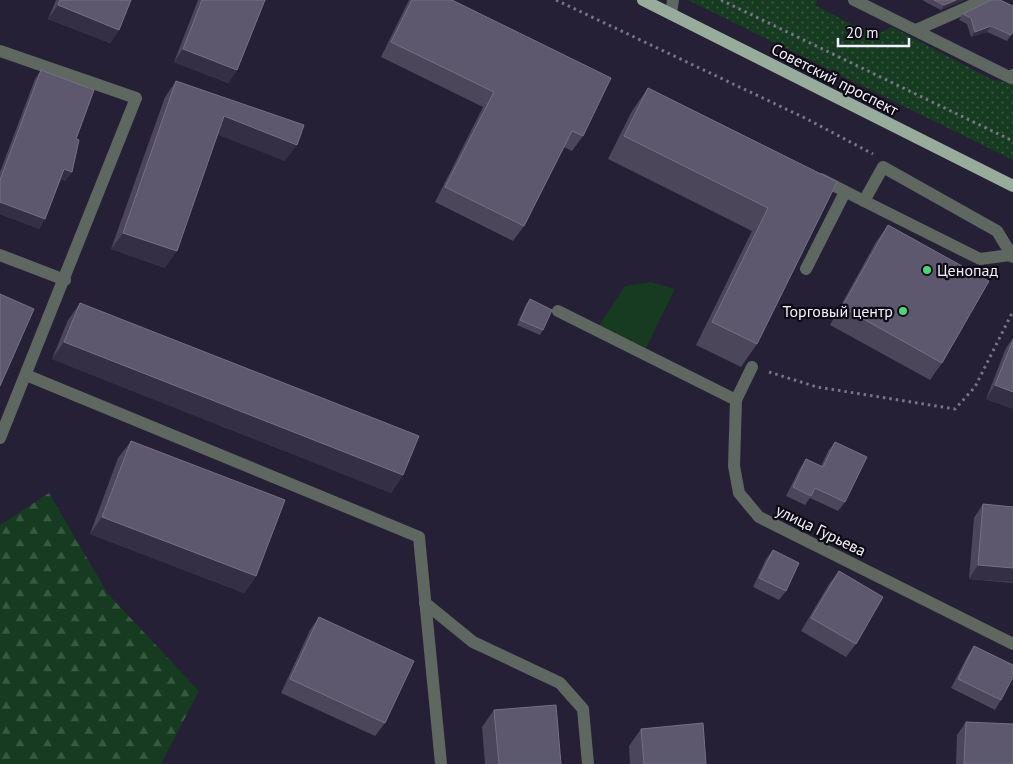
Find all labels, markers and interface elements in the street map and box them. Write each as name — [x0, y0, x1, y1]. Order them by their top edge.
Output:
scale bar — [838, 15, 909, 47]
text: 20 m — [846, 23, 879, 42]
street label: Советский проспект — [768, 38, 902, 120]
place label: Ценопад — [937, 260, 998, 280]
marker: Ценопад — [921, 264, 933, 276]
place label: Торговый центр — [783, 301, 893, 321]
marker: Торговый центр — [897, 305, 909, 317]
street label: улица Гурьева — [773, 500, 869, 560]

